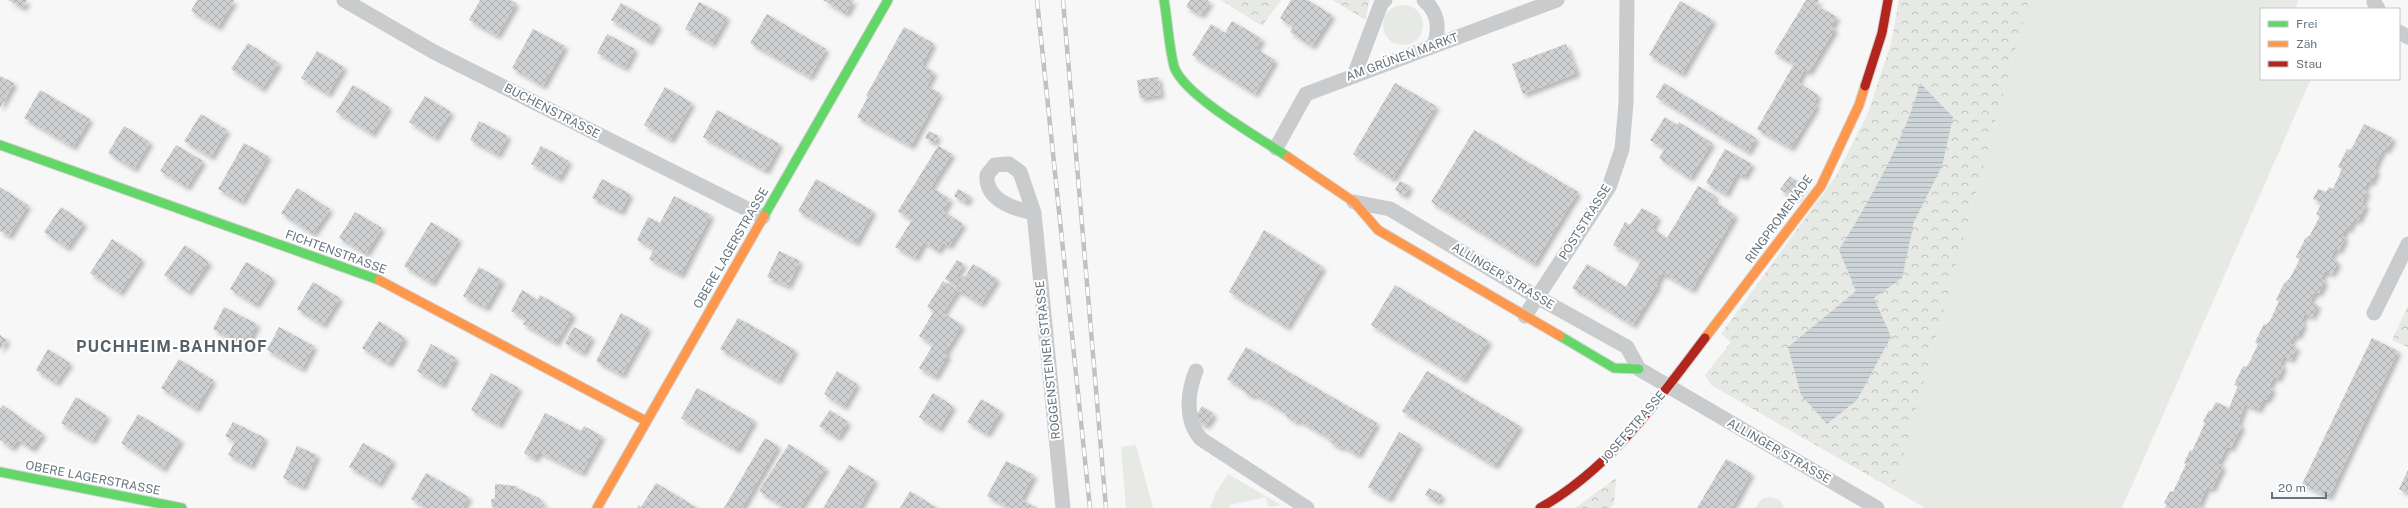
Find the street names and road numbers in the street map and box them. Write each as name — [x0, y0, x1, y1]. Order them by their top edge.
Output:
street label: AM GRÜNEN MARKT — [1344, 30, 1460, 84]
street label: BUCHENSTRASSE — [502, 81, 602, 141]
street label: RINGPROMENADE — [1742, 172, 1816, 266]
street label: POSTSTRASSE — [1556, 182, 1614, 262]
street label: OBERE LAGERSTRASSE — [691, 185, 771, 311]
street label: FICHTENSTRASSE — [283, 227, 389, 277]
street label: ALLINGER STRASSE — [1449, 240, 1557, 312]
street label: ROGGENSTEINER STRASSE — [1033, 280, 1063, 440]
street label: JOSEFSTRASSE — [1598, 388, 1668, 466]
street label: ALLINGER STRASSE — [1725, 416, 1833, 486]
street label: OBERE LAGERSTRASSE — [24, 458, 162, 498]

